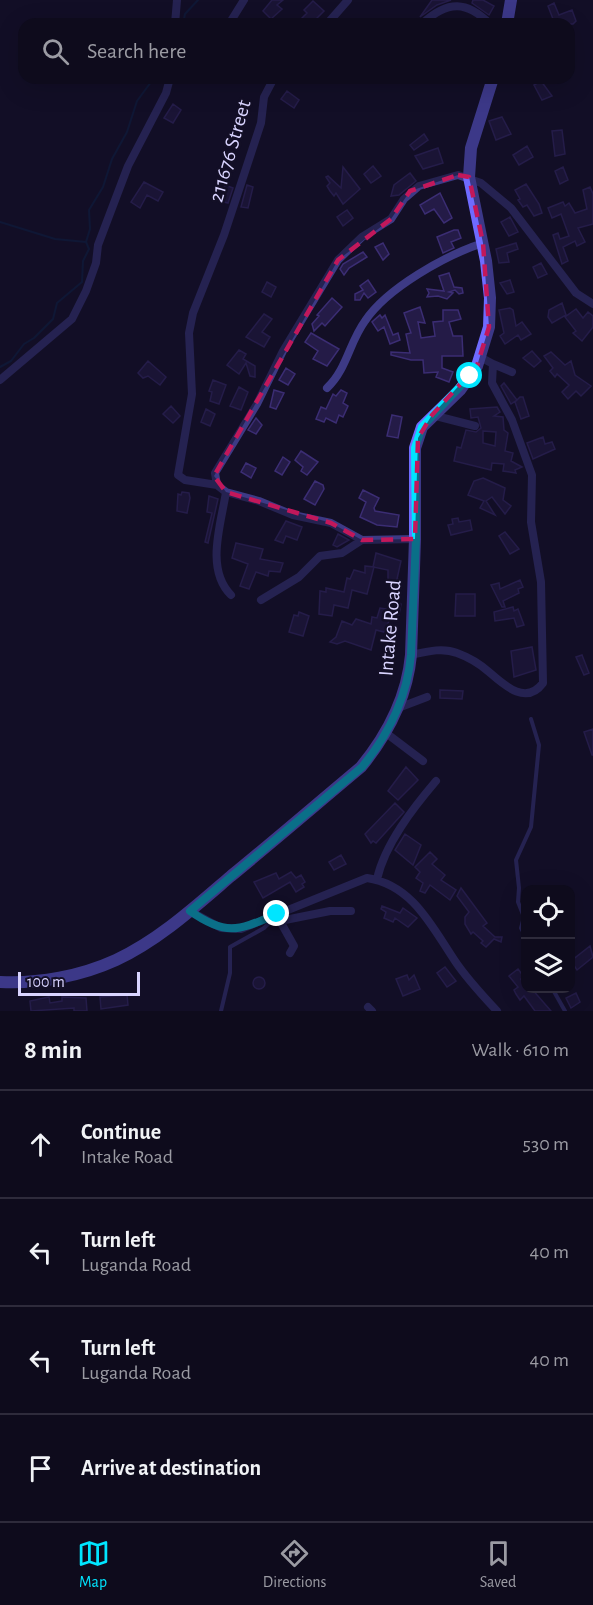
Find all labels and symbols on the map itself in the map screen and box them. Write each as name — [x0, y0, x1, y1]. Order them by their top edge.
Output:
street label: 211676 Street — [205, 97, 255, 205]
route start — [456, 362, 482, 388]
street label: Intake Road — [375, 579, 405, 677]
route end — [263, 900, 289, 926]
scale bar — [18, 969, 140, 996]

